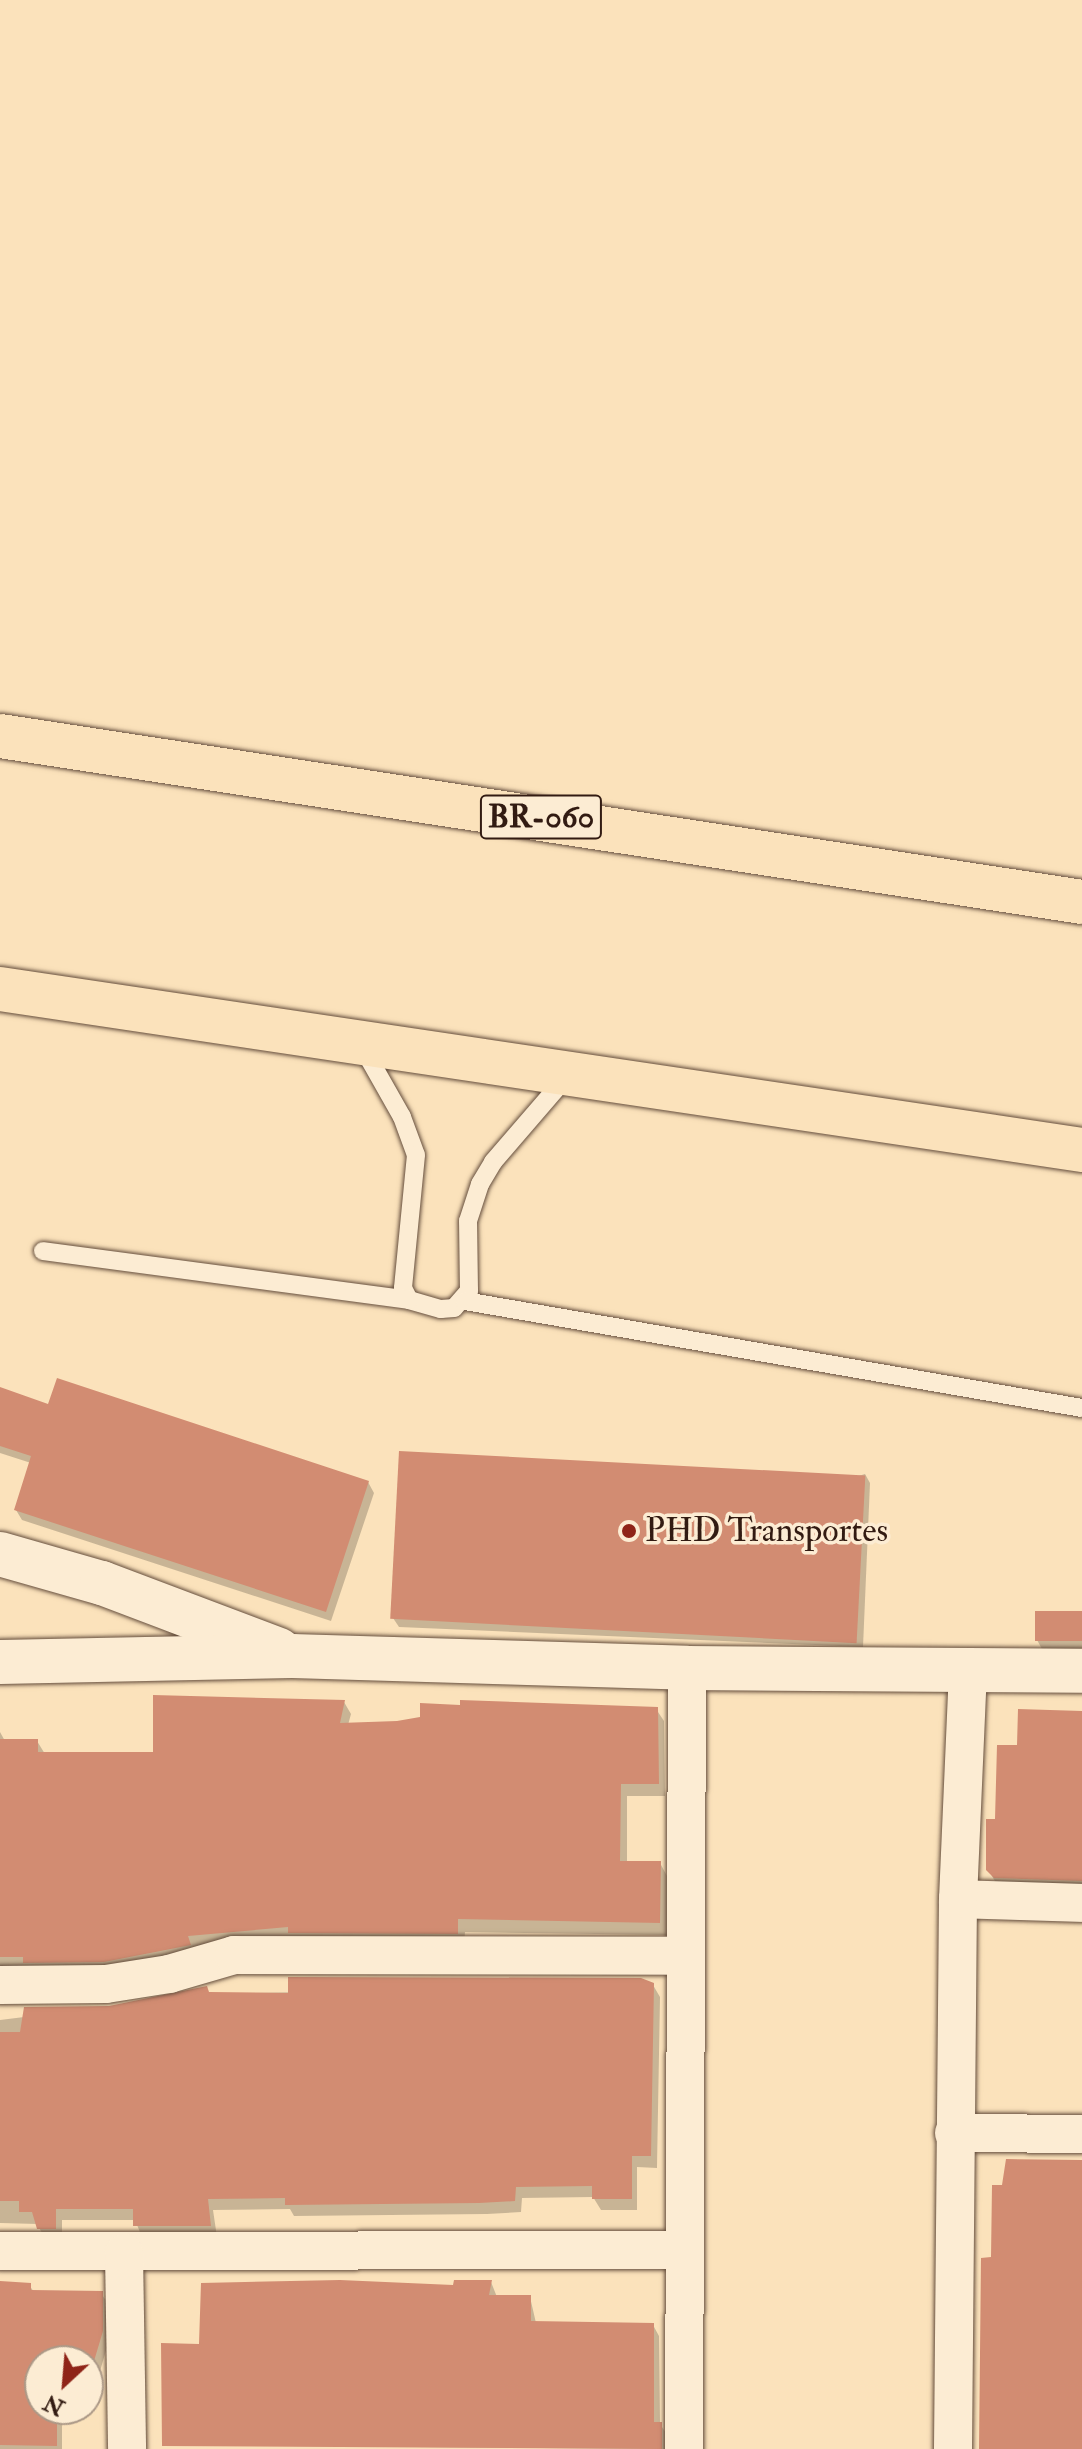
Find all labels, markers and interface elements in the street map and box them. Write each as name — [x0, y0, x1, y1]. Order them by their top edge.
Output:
road number: BR-060 — [479, 789, 603, 845]
place label: PHD Transportes — [645, 1511, 888, 1551]
marker: PHD Transportes — [620, 1522, 638, 1540]
north arrow — [24, 2345, 104, 2425]
text: N — [39, 2388, 69, 2422]

